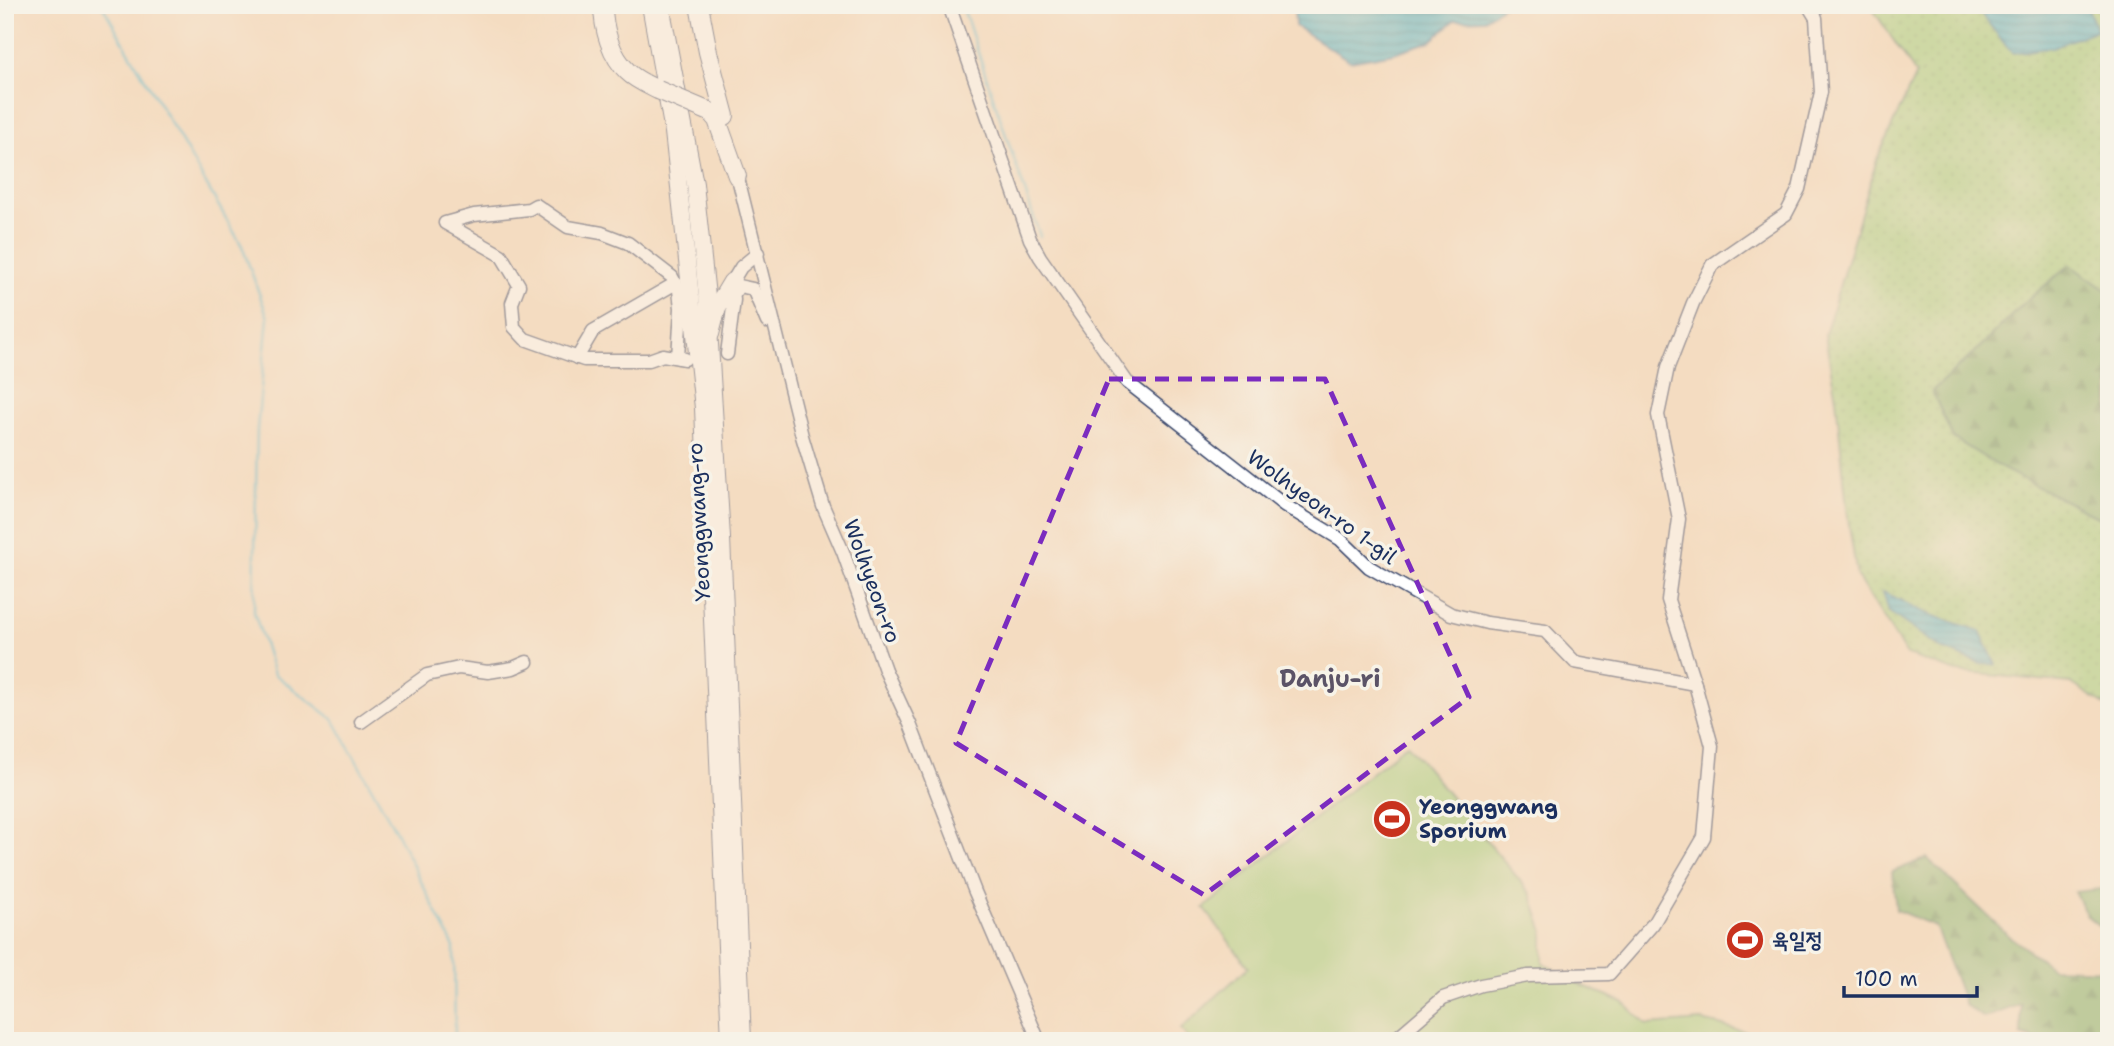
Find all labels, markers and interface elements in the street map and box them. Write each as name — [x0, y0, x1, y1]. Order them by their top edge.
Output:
street label: Yeonggwang-ro — [681, 442, 717, 602]
street label: Wolhyeon-ro 1-gil — [1241, 443, 1403, 571]
street label: Wolhyeon-ro — [837, 515, 907, 647]
district label: Danju-ri — [1280, 663, 1380, 695]
place label: Yeonggwang Sporium — [1419, 793, 1558, 845]
sports icon: Yeonggwang Sporium — [1371, 798, 1413, 840]
sports icon: 육일정 — [1724, 919, 1766, 961]
place label: 육일정 — [1772, 926, 1823, 954]
scale bar — [1844, 955, 1978, 999]
text: 100 m — [1855, 965, 1918, 993]

